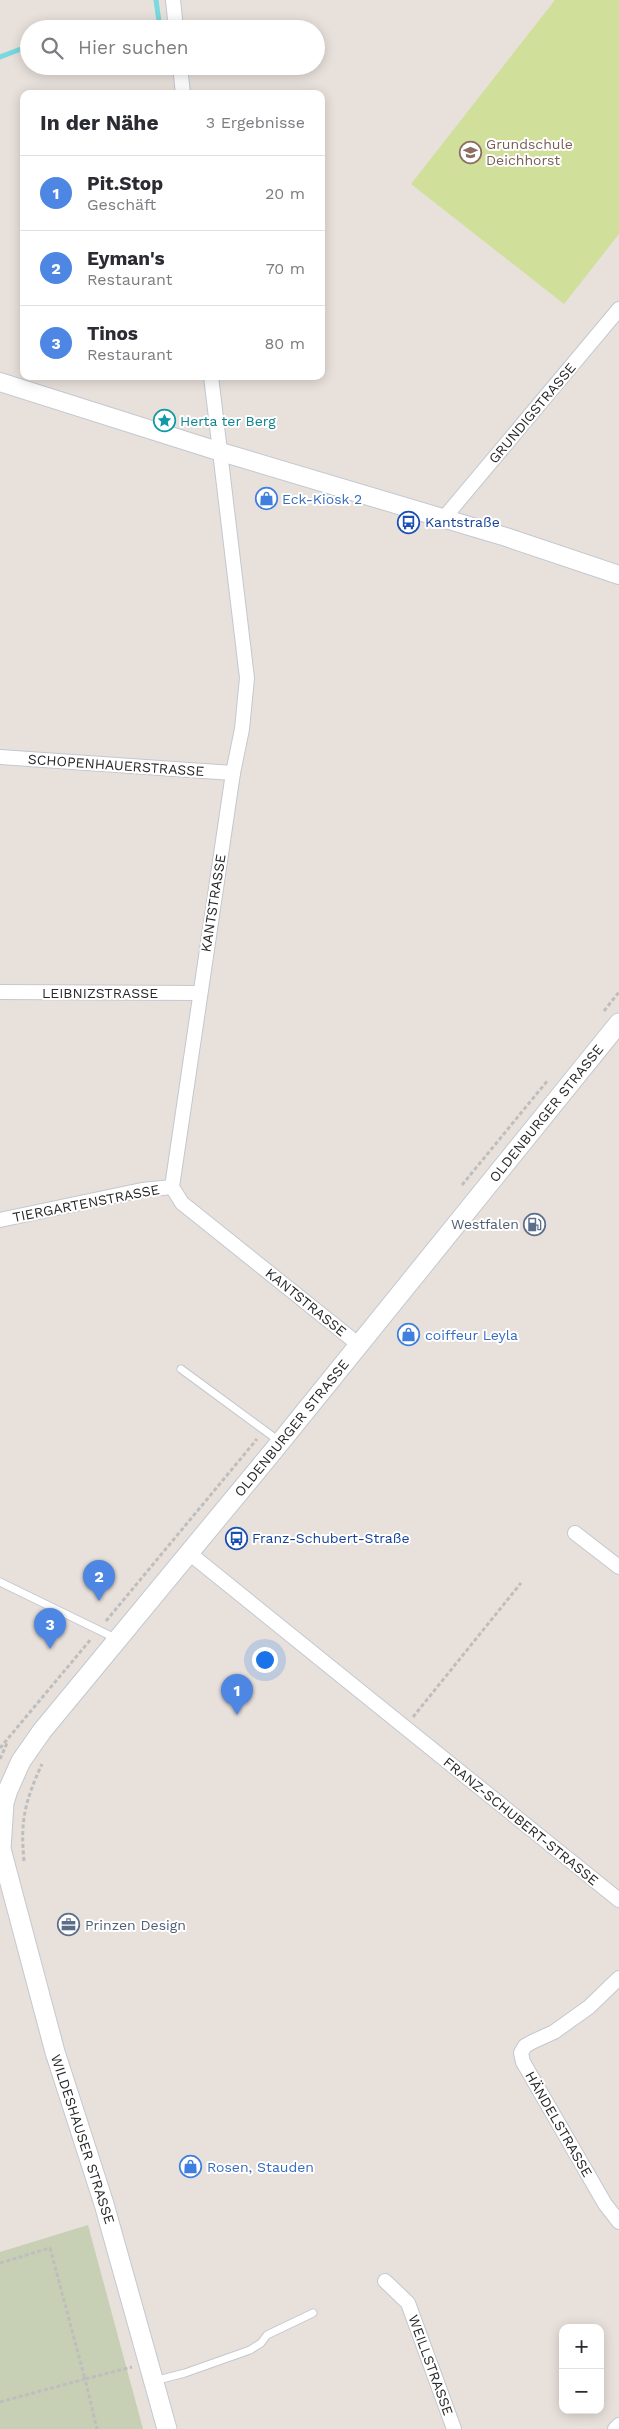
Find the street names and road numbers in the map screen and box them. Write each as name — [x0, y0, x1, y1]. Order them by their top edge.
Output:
street label: GRUNDIGSTRASSE — [485, 359, 579, 467]
street label: SCHOPENHAUERSTRASSE — [27, 751, 205, 779]
street label: KANTSTRASSE — [197, 853, 229, 953]
street label: LEIBNIZSTRASSE — [42, 985, 158, 1001]
street label: OLDENBURGER STRASSE — [486, 1041, 607, 1185]
street label: TIERGARTENSTRASSE — [11, 1181, 161, 1225]
street label: KANTSTRASSE — [262, 1265, 350, 1339]
street label: OLDENBURGER STRASSE — [231, 1356, 352, 1500]
street label: FRANZ-SCHUBERT-STRASSE — [440, 1754, 602, 1888]
street label: WILDESHAUSER STRASSE — [48, 2052, 118, 2226]
street label: HÄNDELSTRASSE — [522, 2068, 596, 2180]
street label: WEILLSTRASSE — [405, 2313, 457, 2417]

